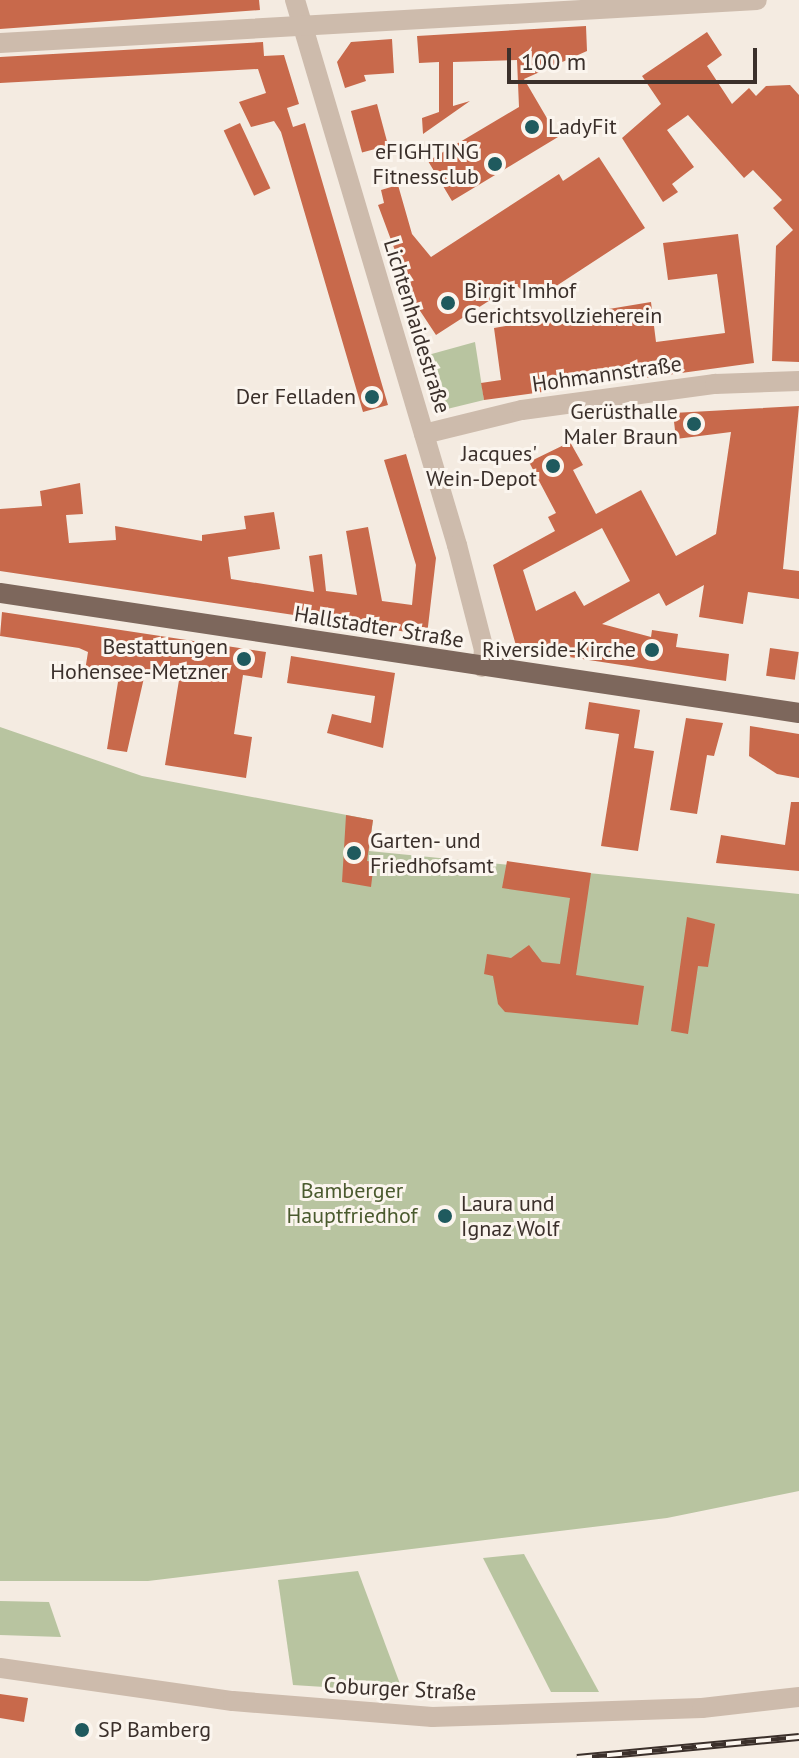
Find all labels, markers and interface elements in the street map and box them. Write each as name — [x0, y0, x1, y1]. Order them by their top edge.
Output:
scale bar — [511, 32, 761, 82]
text: 100 m — [521, 46, 586, 77]
place label: LadyFit — [548, 114, 617, 140]
marker: LadyFit — [523, 118, 541, 136]
place label: eFIGHTING Fitnessclub — [372, 138, 479, 190]
marker: eFIGHTING Fitnessclub — [486, 155, 504, 173]
street label: Lichtenhaidestraße — [378, 236, 456, 416]
place label: Birgit Imhof Gerichtsvollzieherein — [464, 277, 662, 328]
marker: Birgit Imhof Gerichtsvollzieherein — [439, 294, 457, 312]
street label: Hohmannstraße — [531, 350, 683, 398]
place label: Der Felladen — [236, 384, 356, 410]
marker: Der Felladen — [363, 388, 381, 406]
place label: Gerüsthalle Maler Braun — [564, 398, 678, 450]
marker: Gerüsthalle Maler Braun — [685, 415, 703, 433]
place label: Jacques' Wein-Depot — [426, 440, 537, 492]
marker: Jacques' Wein-Depot — [544, 457, 562, 475]
street label: Hallstadter Straße — [292, 601, 466, 653]
place label: Bestattungen Hohensee-Metzner — [50, 633, 228, 684]
place label: Riverside-Kirche — [482, 637, 636, 663]
marker: Riverside-Kirche — [643, 641, 661, 659]
marker: Bestattungen Hohensee-Metzner — [235, 650, 253, 668]
place label: Garten- und Friedhofsamt — [370, 827, 494, 878]
marker: Garten- und Friedhofsamt — [345, 844, 363, 862]
park label: Bamberger Hauptfriedhof — [287, 1177, 417, 1228]
place label: Laura und Ignaz Wolf — [461, 1190, 560, 1242]
marker: Laura und Ignaz Wolf — [436, 1207, 454, 1225]
street label: Coburger Straße — [323, 1672, 477, 1706]
place label: SP Bamberg — [98, 1717, 212, 1743]
marker: SP Bamberg — [73, 1721, 91, 1739]

